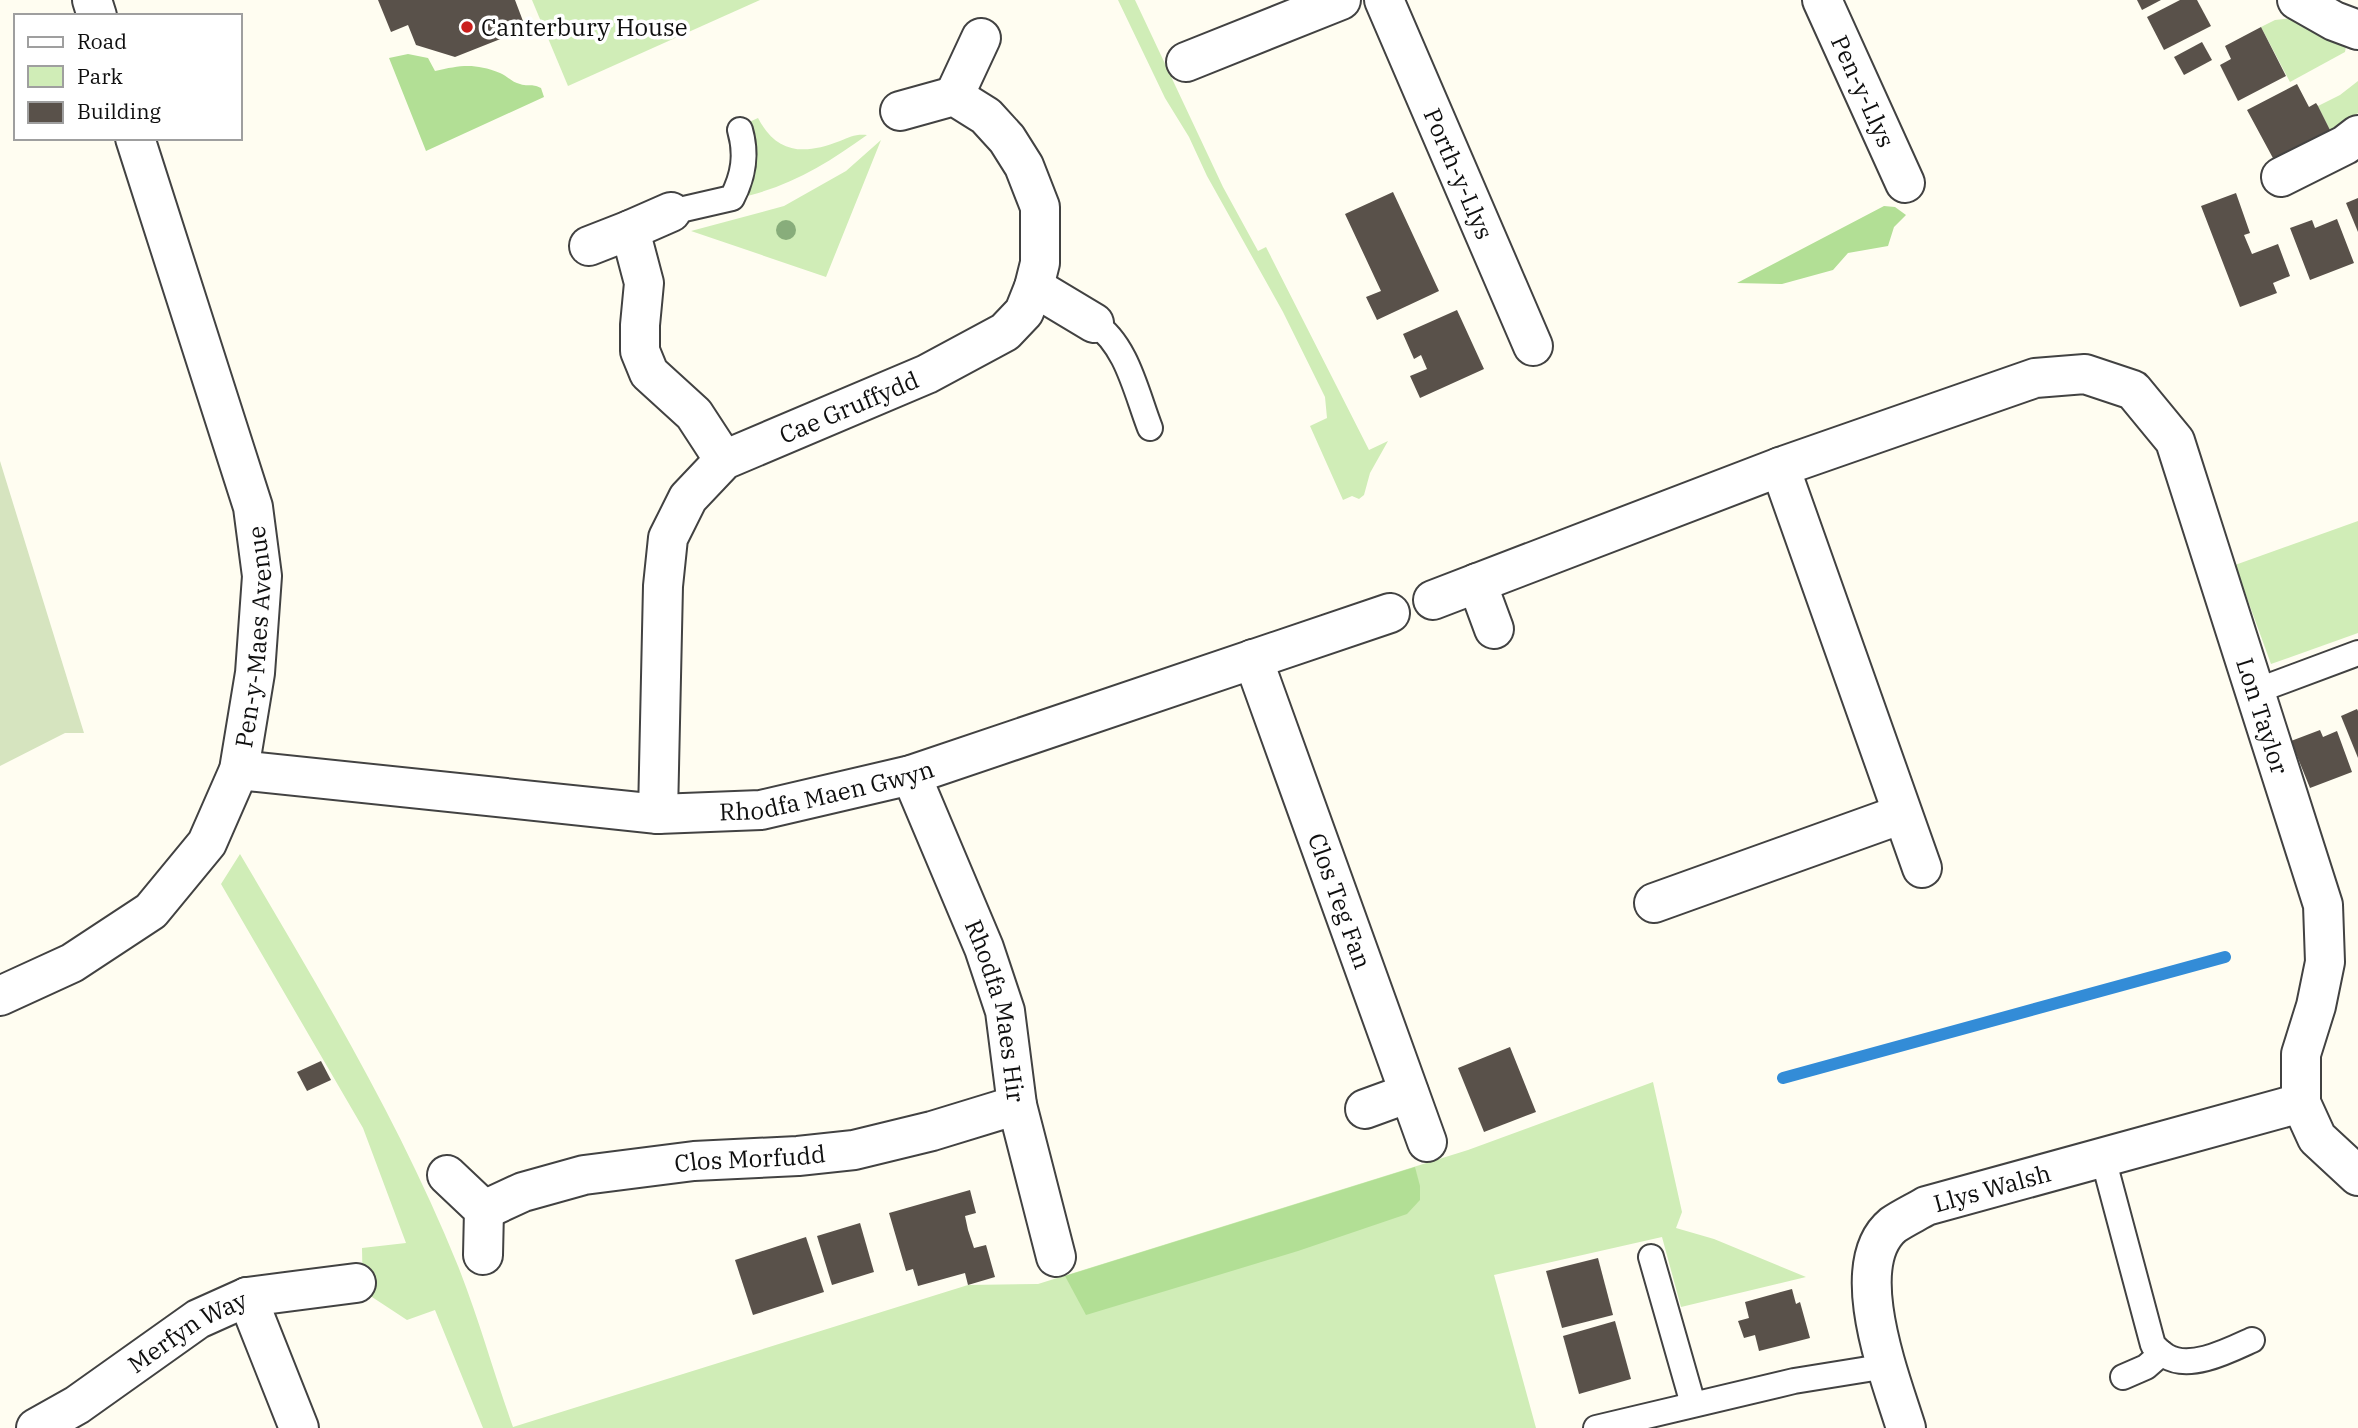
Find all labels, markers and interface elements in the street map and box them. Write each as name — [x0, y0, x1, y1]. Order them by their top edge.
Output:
place label: Canterbury House — [481, 11, 688, 43]
legend — [14, 14, 242, 140]
marker: Canterbury House — [459, 19, 475, 35]
text: Road — [77, 27, 127, 55]
street label: Pen-y-Llys — [1824, 30, 1903, 152]
text: Park — [77, 62, 124, 90]
text: Building — [77, 97, 162, 125]
street label: Porth-y-Llys — [1416, 103, 1501, 244]
street label: Cae Gruffydd — [774, 363, 924, 451]
street label: Pen-y-Maes Avenue — [227, 524, 279, 750]
street label: Lon Taylor — [2229, 654, 2296, 778]
street label: Rhodfa Maen Gwyn — [719, 752, 938, 828]
street label: Clos Teg Fan — [1301, 828, 1379, 973]
street label: Rhodfa Maes Hir — [958, 914, 1033, 1104]
street label: Clos Morfudd — [672, 1137, 827, 1179]
street label: Llys Walsh — [1930, 1156, 2054, 1219]
street label: Merfyn Way — [121, 1283, 252, 1380]

